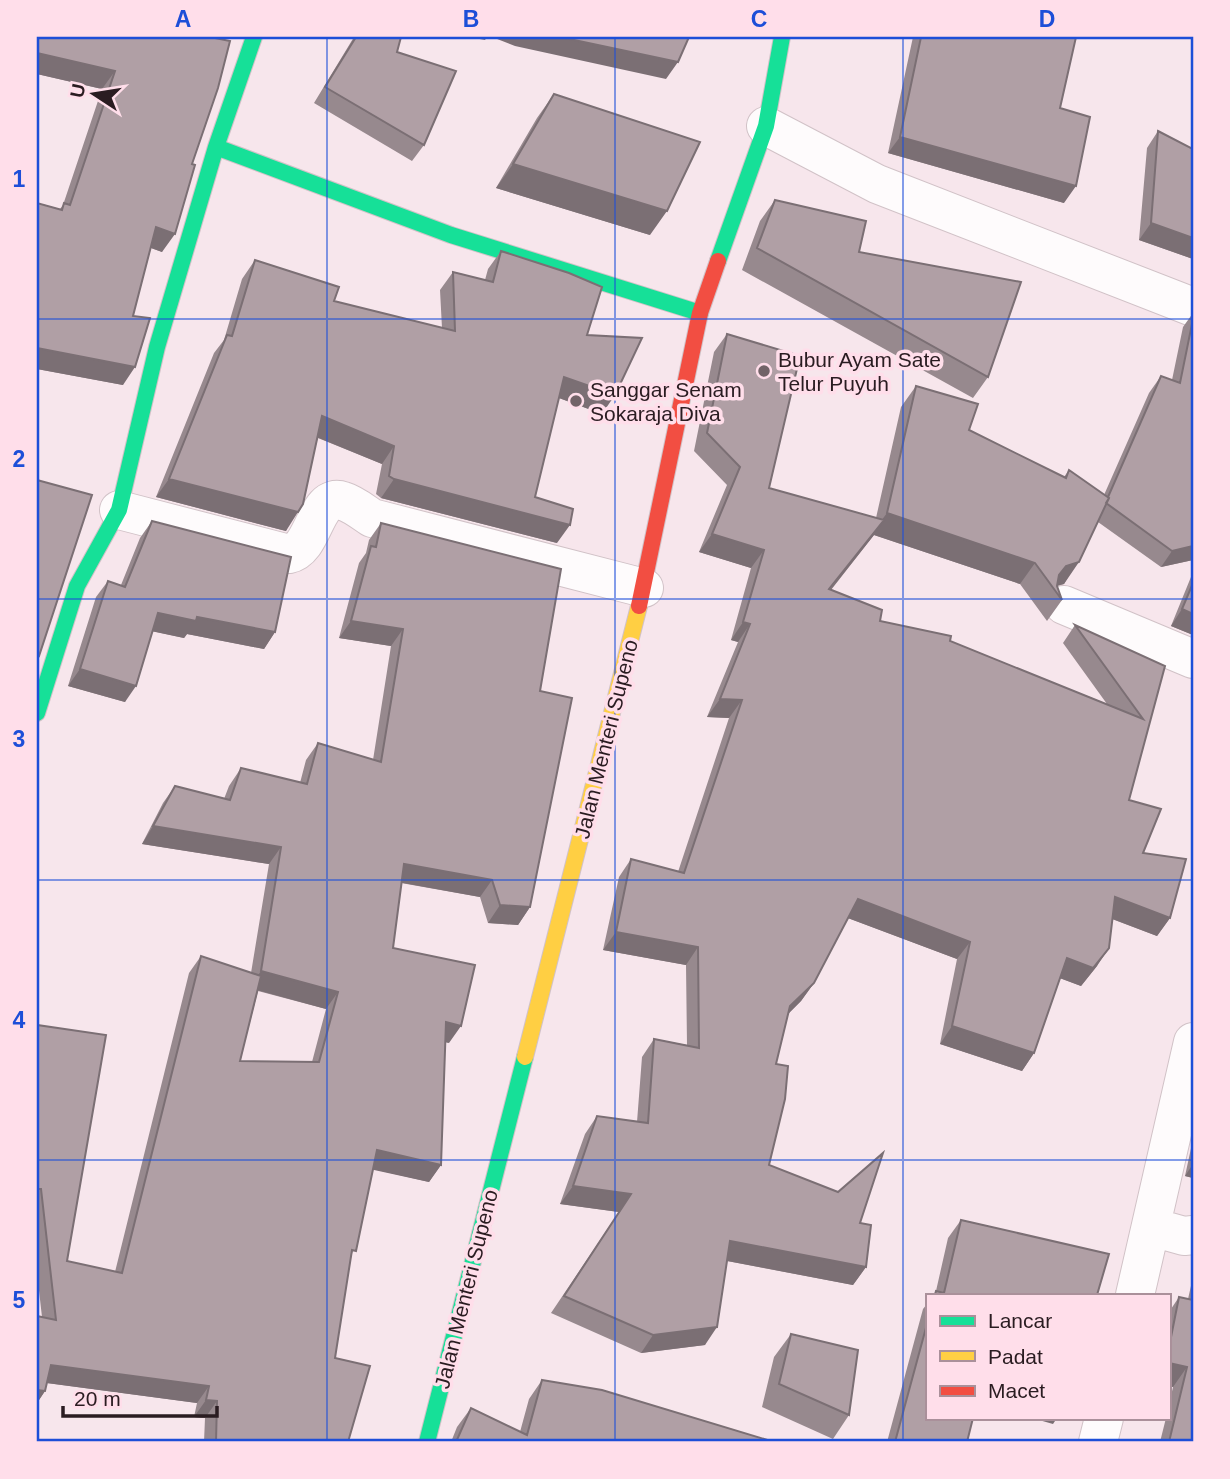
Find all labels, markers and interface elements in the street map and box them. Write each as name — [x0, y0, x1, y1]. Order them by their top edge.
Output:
text: A — [175, 6, 191, 32]
text: B — [463, 6, 479, 32]
text: C — [751, 6, 767, 32]
text: D — [1039, 6, 1055, 32]
north arrow — [60, 60, 130, 130]
text: U — [66, 82, 90, 99]
text: 1 — [13, 166, 26, 192]
place label: Bubur Ayam Sate Telur Puyuh — [778, 348, 941, 395]
marker: Bubur Ayam Sate Telur Puyuh — [756, 363, 772, 379]
place label: Sanggar Senam Sokaraja Diva — [590, 378, 742, 425]
marker: Sanggar Senam Sokaraja Diva — [568, 393, 584, 409]
text: 2 — [13, 446, 25, 472]
street label: Jalan Menteri Supeno — [570, 637, 642, 841]
text: 3 — [13, 726, 25, 752]
text: 4 — [13, 1007, 26, 1033]
street label: Jalan Menteri Supeno — [430, 1187, 502, 1391]
text: 5 — [13, 1287, 26, 1313]
legend — [926, 1294, 1170, 1420]
text: Lancar — [988, 1309, 1052, 1332]
text: Padat — [988, 1345, 1043, 1368]
scale bar — [63, 1374, 217, 1418]
text: Macet — [988, 1379, 1045, 1402]
text: 20 m — [74, 1387, 121, 1410]

